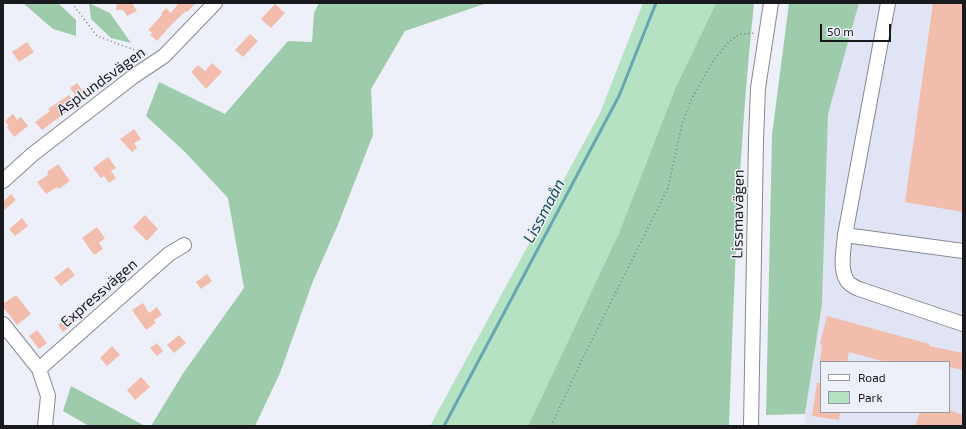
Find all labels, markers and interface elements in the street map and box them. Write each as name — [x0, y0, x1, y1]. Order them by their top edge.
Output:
scale bar — [822, 16, 893, 42]
text: 50 m — [827, 24, 854, 38]
street label: Asplundsvägen — [53, 43, 149, 119]
street label: Lissmavägen — [728, 169, 748, 259]
water label: Lissmaån — [519, 176, 569, 246]
street label: Expressvägen — [57, 255, 141, 331]
legend — [820, 361, 950, 413]
text: Road — [858, 370, 886, 384]
text: Park — [858, 390, 883, 404]

